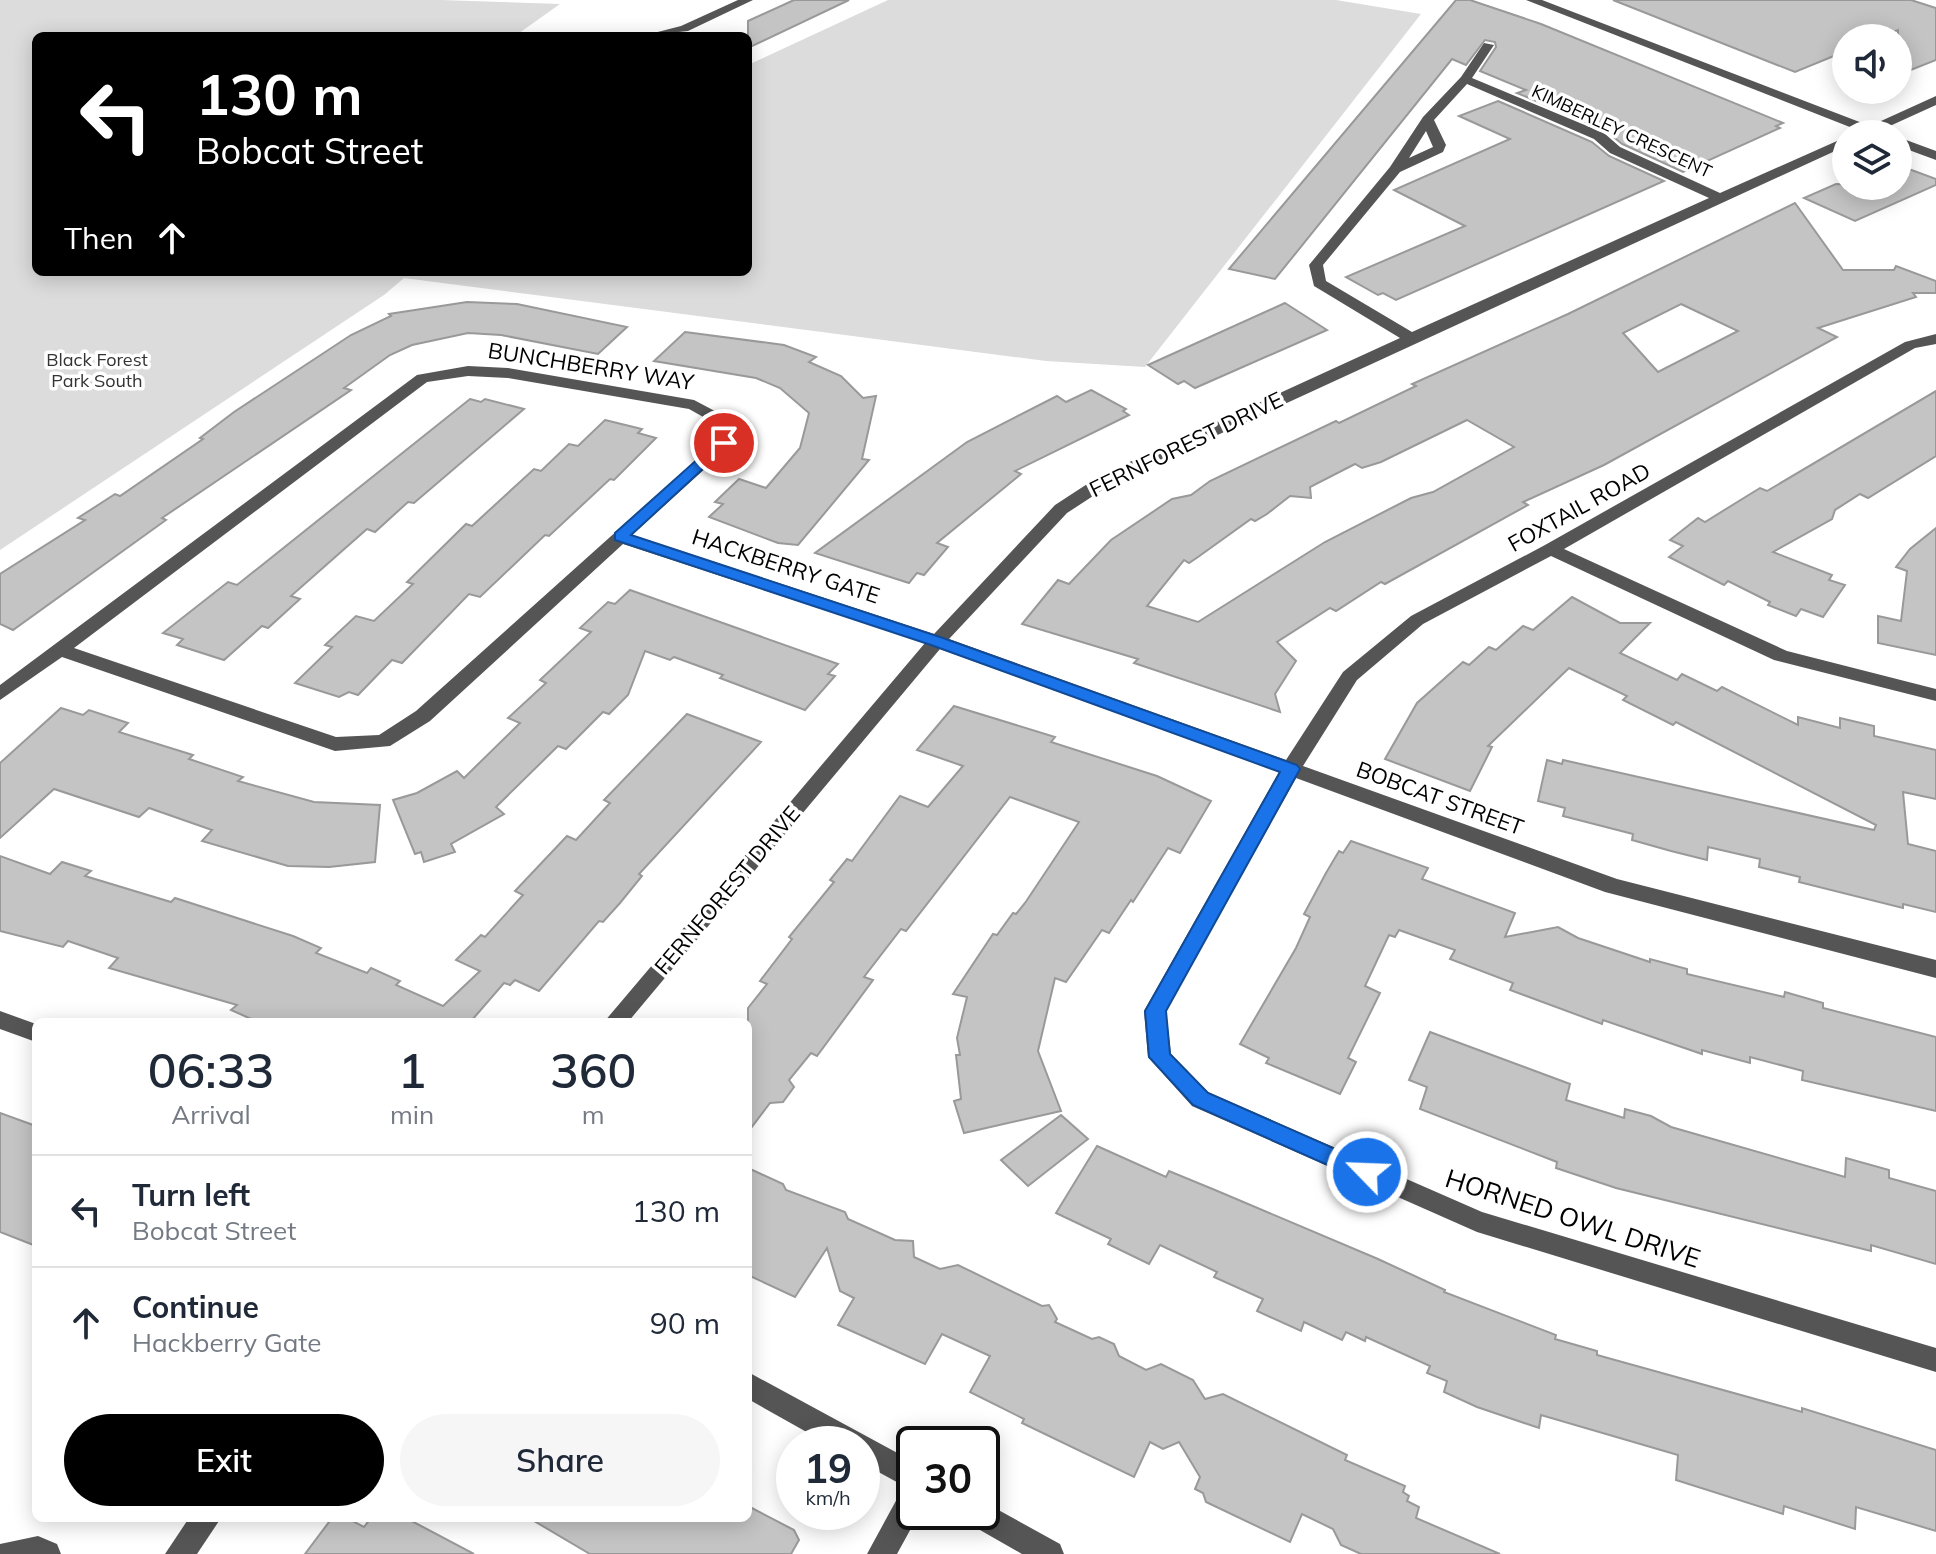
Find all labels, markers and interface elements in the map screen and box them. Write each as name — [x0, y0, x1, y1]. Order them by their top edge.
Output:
map controls — [1832, 24, 1912, 200]
button: sound — [1832, 24, 1912, 104]
text: 130 m — [196, 59, 363, 129]
icon: left — [64, 64, 168, 168]
street label: KIMBERLEY CRESCENT — [1528, 79, 1716, 183]
button: layers — [1832, 120, 1912, 200]
text: Bobcat Street — [196, 128, 423, 173]
icon: ahead — [150, 216, 194, 260]
text: Then — [64, 219, 134, 257]
street label: BUNCHBERRY WAY — [486, 336, 697, 396]
park label: Black Forest Park South — [46, 348, 148, 392]
street label: FERNFOREST DRIVE — [1085, 385, 1287, 503]
pin — [690, 409, 758, 477]
icon: arrive — [702, 421, 746, 465]
street label: FOXTAIL ROAD — [1503, 456, 1655, 558]
street label: HACKBERRY GATE — [689, 522, 883, 610]
street label: BOBCAT STREET — [1353, 755, 1527, 841]
street label: FERNFOREST DRIVE — [648, 800, 806, 980]
text: 06:33 — [148, 1040, 274, 1100]
text: 1 — [398, 1040, 426, 1100]
text: 360 — [550, 1040, 636, 1100]
text: Arrival — [171, 1098, 251, 1131]
text: min — [390, 1098, 434, 1131]
text: m — [582, 1098, 605, 1131]
position arrow — [1325, 1130, 1409, 1214]
street label: HORNED OWL DRIVE — [1441, 1161, 1705, 1275]
text: Turn left — [132, 1176, 250, 1214]
icon: left — [64, 1189, 108, 1233]
text: 130 m — [632, 1192, 720, 1230]
text: Bobcat Street — [132, 1214, 296, 1247]
text: Continue — [132, 1288, 259, 1326]
icon: ahead — [64, 1301, 108, 1345]
text: 90 m — [650, 1304, 720, 1342]
text: Hackberry Gate — [132, 1326, 322, 1359]
button: Exit — [64, 1414, 384, 1506]
button: Share — [400, 1414, 720, 1506]
speed limit sign: 30 — [896, 1426, 1000, 1530]
text: 19 — [804, 1443, 852, 1493]
text: km/h — [805, 1485, 851, 1510]

